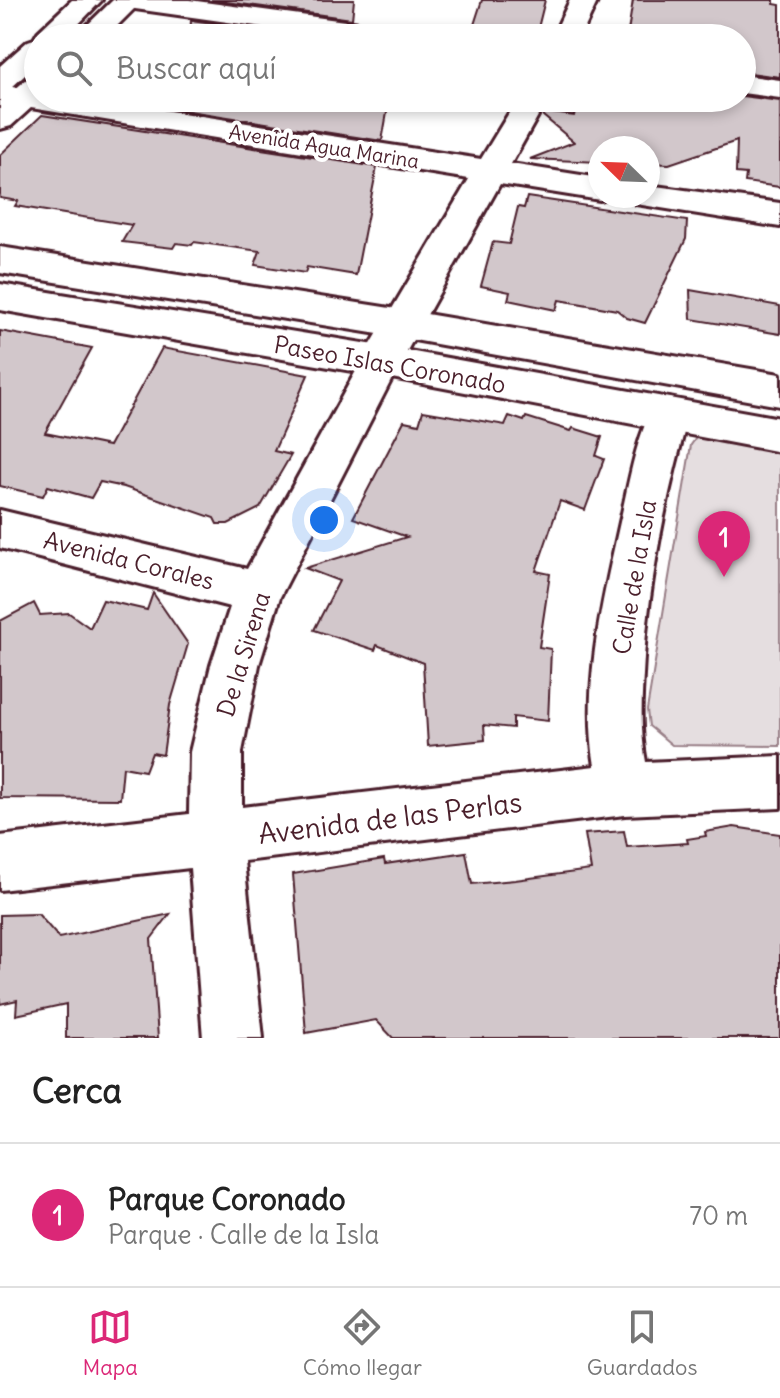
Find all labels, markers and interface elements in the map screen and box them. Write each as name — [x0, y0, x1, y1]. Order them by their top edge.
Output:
search box — [24, 24, 756, 112]
icon: search — [52, 46, 96, 90]
text: Buscar aquí — [116, 49, 276, 87]
street label: Avenida Agua Marina — [227, 119, 421, 173]
north arrow — [588, 136, 660, 208]
street label: Paseo Islas Coronado — [272, 329, 508, 399]
street label: Calle de la Isla — [606, 497, 662, 657]
your location — [304, 500, 344, 540]
pin: 1 — [698, 511, 750, 577]
street label: Avenida Corales — [41, 524, 217, 596]
street label: De la Sirena — [210, 588, 276, 720]
street label: Avenida de las Perlas — [256, 784, 524, 852]
text: Cerca — [32, 1069, 122, 1112]
text: Parque Coronado — [108, 1180, 346, 1218]
text: 1 — [53, 1199, 63, 1232]
text: 70 m — [689, 1199, 748, 1232]
text: Parque · Calle de la Isla — [108, 1218, 379, 1251]
tab: Mapa — [82, 1305, 138, 1381]
tab: Cómo llegar — [303, 1305, 422, 1381]
tab: Guardados — [587, 1305, 698, 1381]

